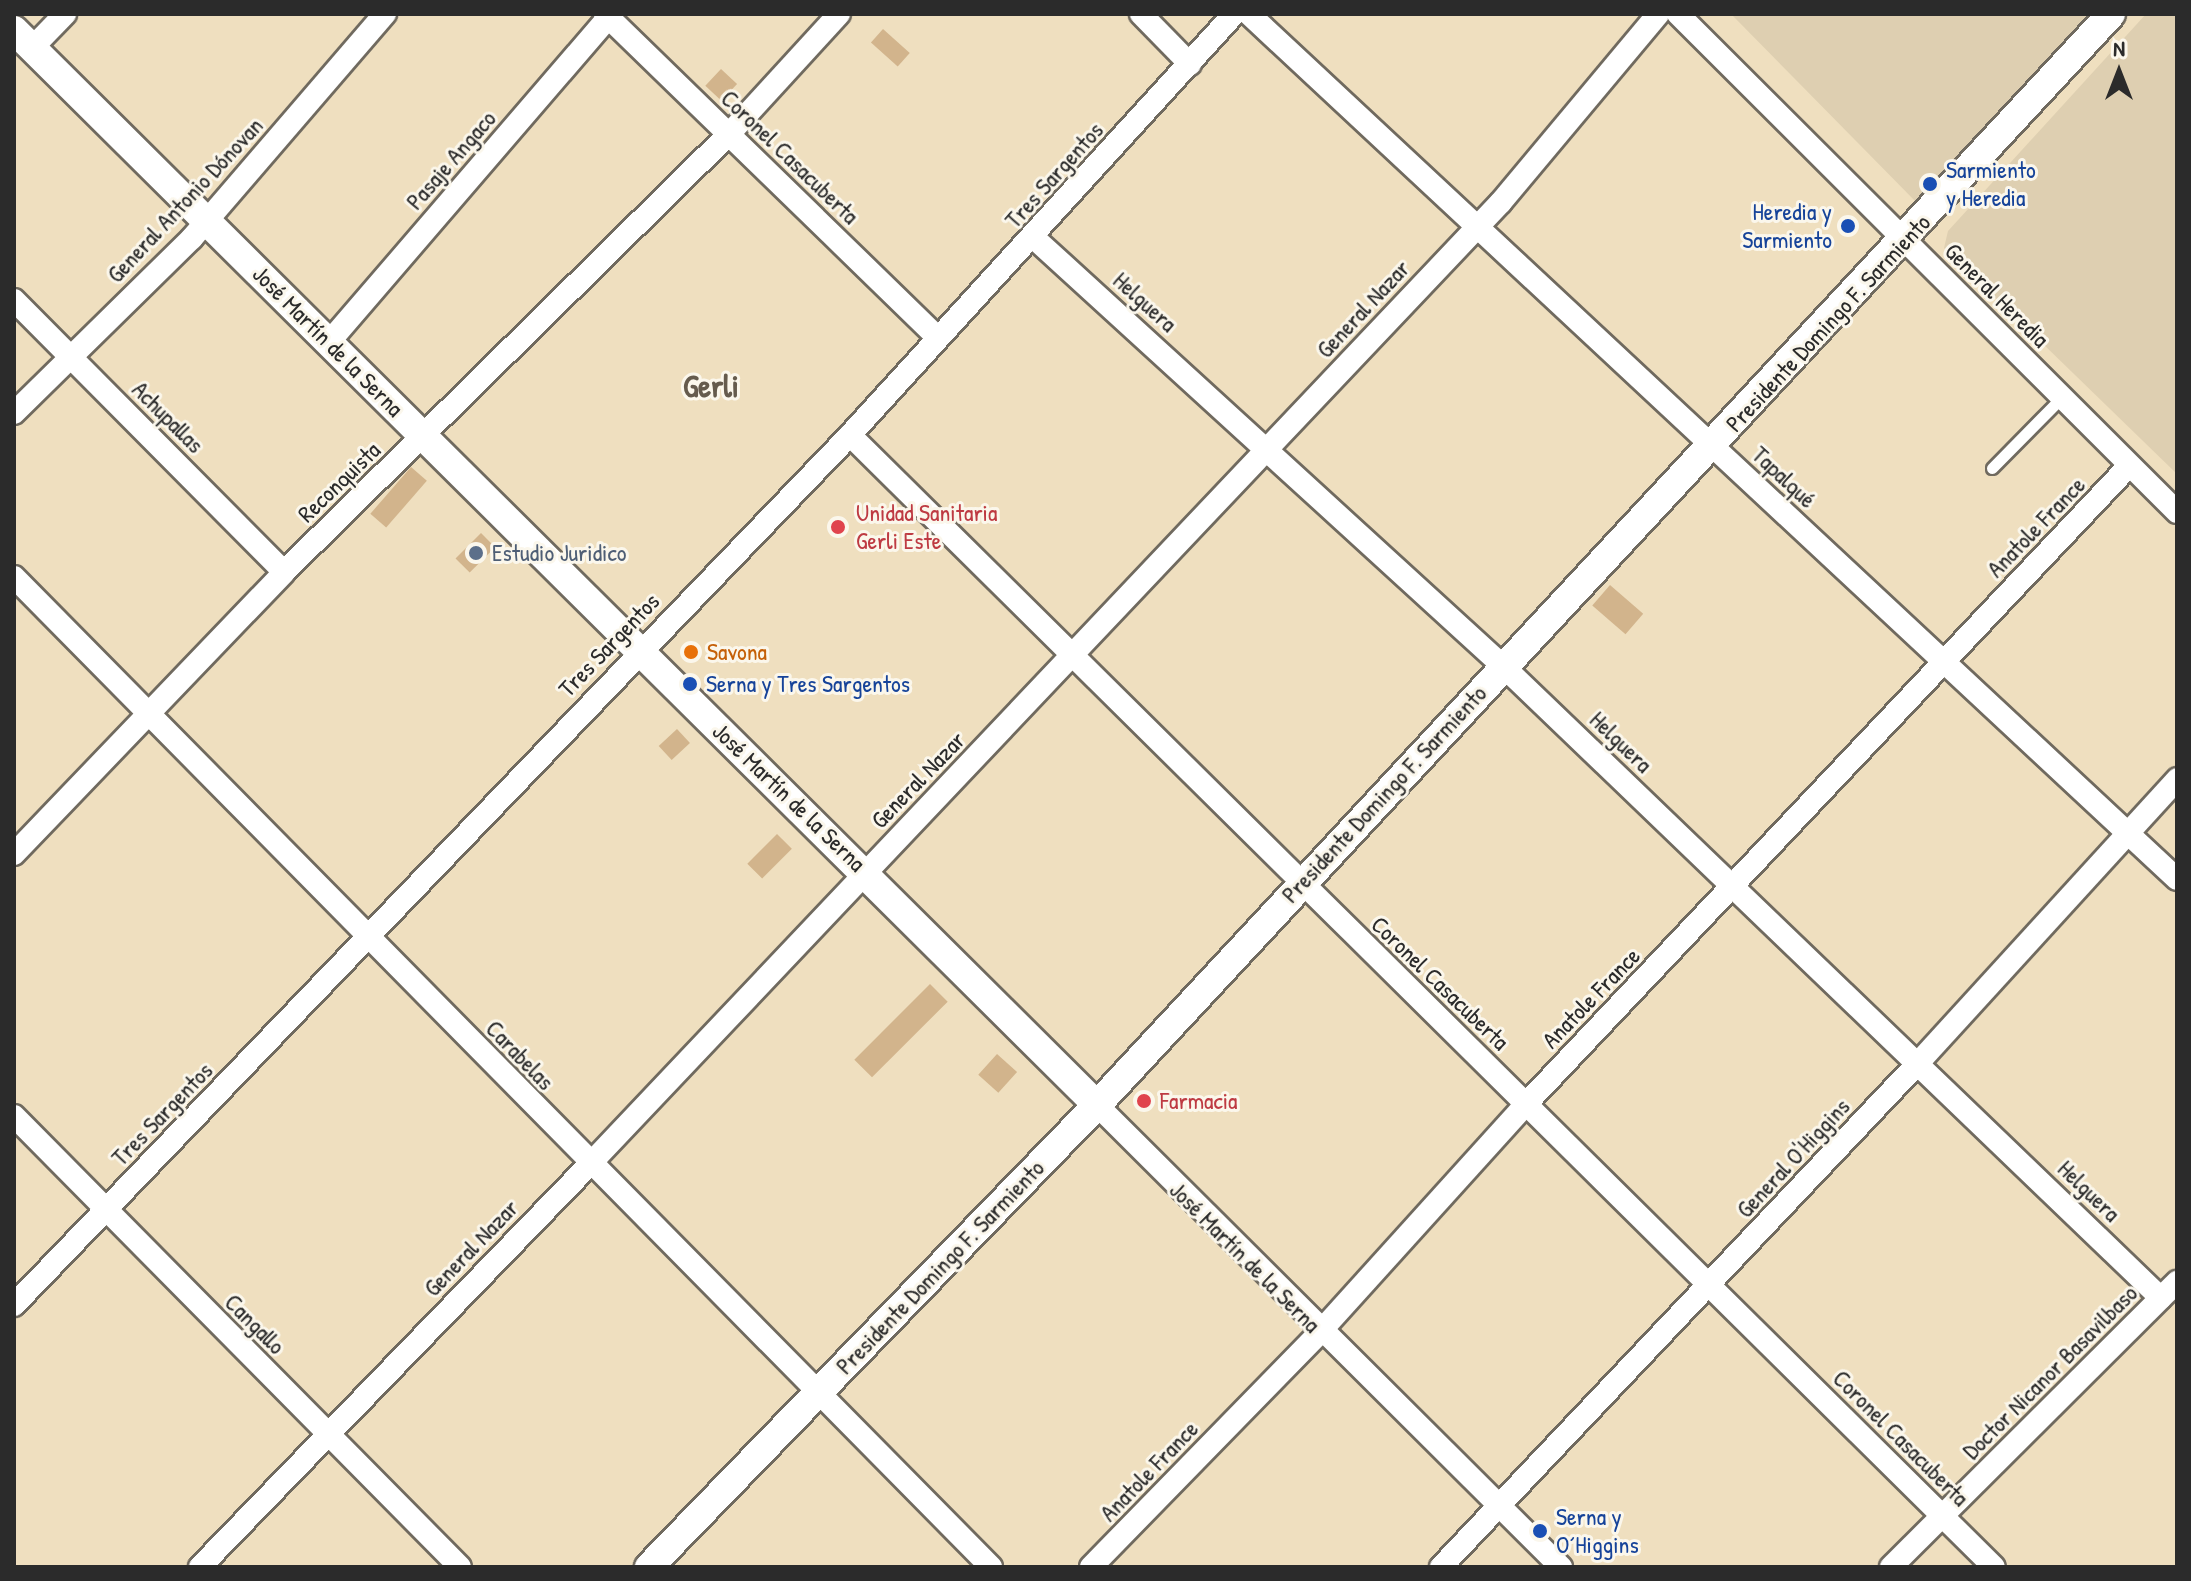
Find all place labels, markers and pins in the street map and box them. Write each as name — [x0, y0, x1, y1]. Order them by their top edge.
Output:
place label: Sarmiento y Heredia — [1946, 156, 2036, 212]
marker: Sarmiento y Heredia — [1921, 175, 1939, 193]
place label: Heredia y Sarmiento — [1742, 198, 1832, 254]
marker: Heredia y Sarmiento — [1839, 217, 1857, 235]
place label: Unidad Sanitaria Gerli Este — [856, 499, 997, 555]
marker: Unidad Sanitaria Gerli Este — [827, 516, 849, 538]
place label: Estudio Juridico — [492, 539, 626, 567]
marker: Estudio Juridico — [467, 544, 485, 562]
place label: Savona — [707, 638, 767, 666]
marker: Savona — [682, 643, 700, 661]
place label: Serna y Tres Sargentos — [706, 670, 910, 698]
marker: Serna y Tres Sargentos — [681, 675, 699, 693]
place label: Farmacia — [1160, 1087, 1237, 1115]
marker: Farmacia — [1135, 1092, 1153, 1110]
place label: Serna y O´Higgins — [1556, 1503, 1639, 1559]
marker: Serna y O´Higgins — [1531, 1522, 1549, 1540]

